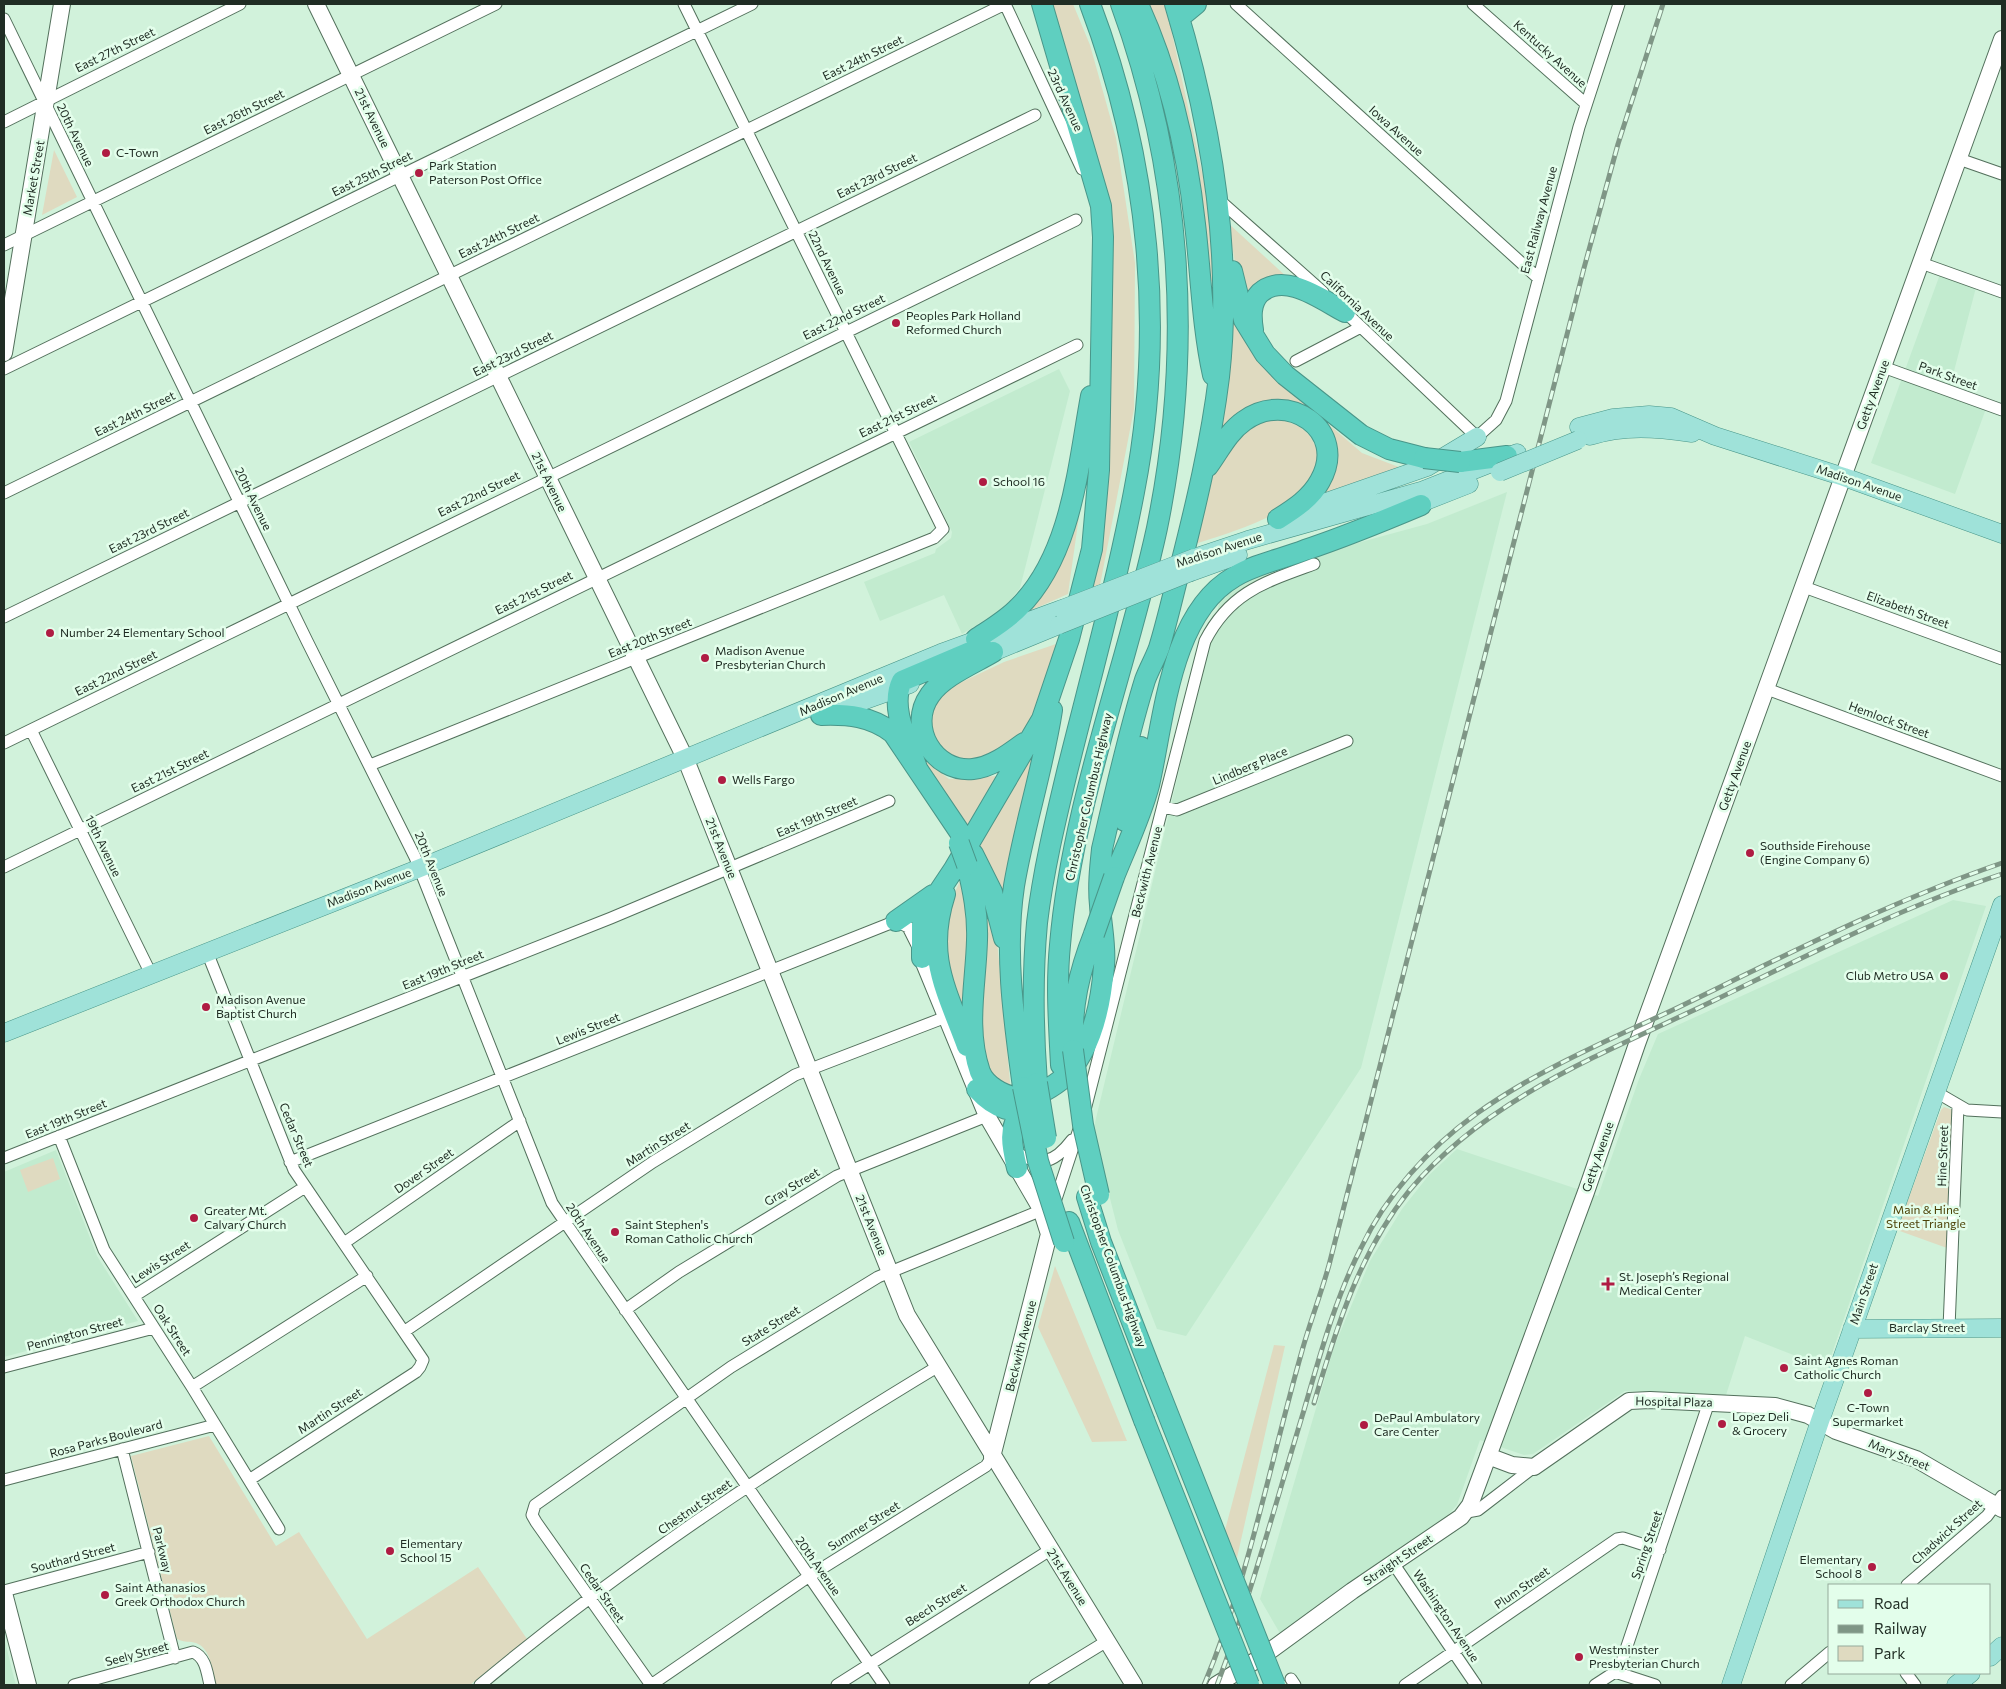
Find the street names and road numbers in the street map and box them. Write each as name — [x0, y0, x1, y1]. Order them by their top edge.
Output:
street label: Kentucky Avenue — [1511, 17, 1590, 90]
street label: East 27th Street — [72, 24, 157, 74]
street label: East 24th Street — [820, 32, 905, 83]
street label: 23rd Avenue — [1045, 66, 1086, 133]
street label: East 26th Street — [201, 85, 286, 137]
street label: 21st Avenue — [352, 86, 393, 150]
street label: 20th Avenue — [55, 101, 97, 168]
street label: Iowa Avenue — [1367, 102, 1427, 158]
street label: Market Street — [20, 139, 47, 216]
street label: East 25th Street — [329, 148, 414, 199]
street label: East 23rd Street — [834, 150, 919, 201]
street label: East Railway Avenue — [1517, 165, 1559, 275]
street label: East 24th Street — [456, 210, 541, 261]
street label: 22nd Avenue — [806, 228, 849, 297]
street label: California Avenue — [1318, 268, 1397, 343]
street label: East 22nd Street — [800, 290, 887, 342]
street label: East 23rd Street — [470, 328, 555, 379]
street label: Getty Avenue — [1853, 358, 1891, 432]
street label: Park Street — [1917, 358, 1980, 392]
street label: East 24th Street — [92, 388, 177, 439]
street label: East 21st Street — [857, 390, 939, 440]
street label: 21st Avenue — [529, 450, 570, 514]
street label: Madison Avenue — [1815, 461, 1904, 503]
street label: 20th Avenue — [233, 465, 275, 532]
street label: East 22nd Street — [435, 467, 522, 519]
street label: East 23rd Street — [106, 505, 191, 556]
street label: Madison Avenue — [1174, 529, 1263, 570]
street label: East 21st Street — [493, 567, 575, 617]
street label: Elizabeth Street — [1865, 588, 1952, 631]
street label: East 20th Street — [606, 614, 693, 660]
street label: East 22nd Street — [72, 646, 159, 698]
street label: Madison Avenue — [797, 670, 885, 718]
street label: Hemlock Street — [1847, 698, 1932, 740]
street label: Christopher Columbus Highway — [1062, 711, 1114, 882]
street label: Getty Avenue — [1715, 739, 1753, 813]
street label: Lindberg Place — [1210, 743, 1289, 787]
street label: East 21st Street — [129, 745, 211, 795]
street label: East 19th Street — [774, 793, 859, 839]
street label: 19th Avenue — [83, 813, 125, 879]
street label: 21st Avenue — [703, 815, 740, 880]
street label: Beckwith Avenue — [1128, 825, 1164, 919]
street label: 20th Avenue — [413, 829, 451, 898]
street label: Madison Avenue — [324, 864, 413, 910]
street label: East 19th Street — [400, 946, 485, 992]
street label: Lewis Street — [554, 1009, 622, 1047]
street label: East 19th Street — [23, 1095, 108, 1141]
street label: Cedar Street — [277, 1100, 317, 1169]
street label: Martin Street — [623, 1118, 692, 1169]
street label: Getty Avenue — [1578, 1120, 1616, 1194]
street label: Hine Street — [1934, 1125, 1950, 1187]
street label: Dover Street — [391, 1145, 456, 1196]
street label: Gray Street — [761, 1164, 822, 1208]
street label: Christopher Columbus Highway — [1078, 1182, 1150, 1349]
street label: 21st Avenue — [853, 1192, 890, 1257]
street label: 20th Avenue — [564, 1200, 614, 1265]
street label: Lewis Street — [128, 1237, 193, 1285]
street label: Main Street — [1846, 1261, 1880, 1326]
street label: Beckwith Avenue — [1002, 1299, 1038, 1393]
street label: Oak Street — [151, 1301, 195, 1358]
street label: State Street — [739, 1302, 802, 1348]
street label: Pennington Street — [25, 1313, 124, 1353]
street label: Barclay Street — [1889, 1320, 1965, 1334]
street label: Martin Street — [295, 1384, 364, 1436]
street label: Hospital Plaza — [1635, 1393, 1713, 1409]
street label: Rosa Parks Boulevard — [48, 1416, 164, 1460]
street label: Mary Street — [1867, 1435, 1932, 1473]
street label: Chestnut Street — [655, 1476, 734, 1537]
street label: Chadwick Street — [1908, 1496, 1984, 1566]
street label: Summer Street — [825, 1497, 902, 1553]
street label: Spring Street — [1628, 1508, 1664, 1581]
street label: Parkway — [150, 1525, 175, 1574]
street label: Straight Street — [1360, 1531, 1435, 1587]
street label: 20th Avenue — [793, 1533, 844, 1598]
street label: Southard Street — [29, 1539, 117, 1575]
street label: 21st Avenue — [1045, 1545, 1091, 1608]
street label: Cedar Street — [577, 1560, 628, 1625]
street label: Plum Street — [1491, 1563, 1552, 1611]
street label: Washington Avenue — [1411, 1567, 1483, 1664]
street label: Beech Street — [902, 1580, 969, 1628]
street label: Seely Street — [103, 1638, 170, 1668]

